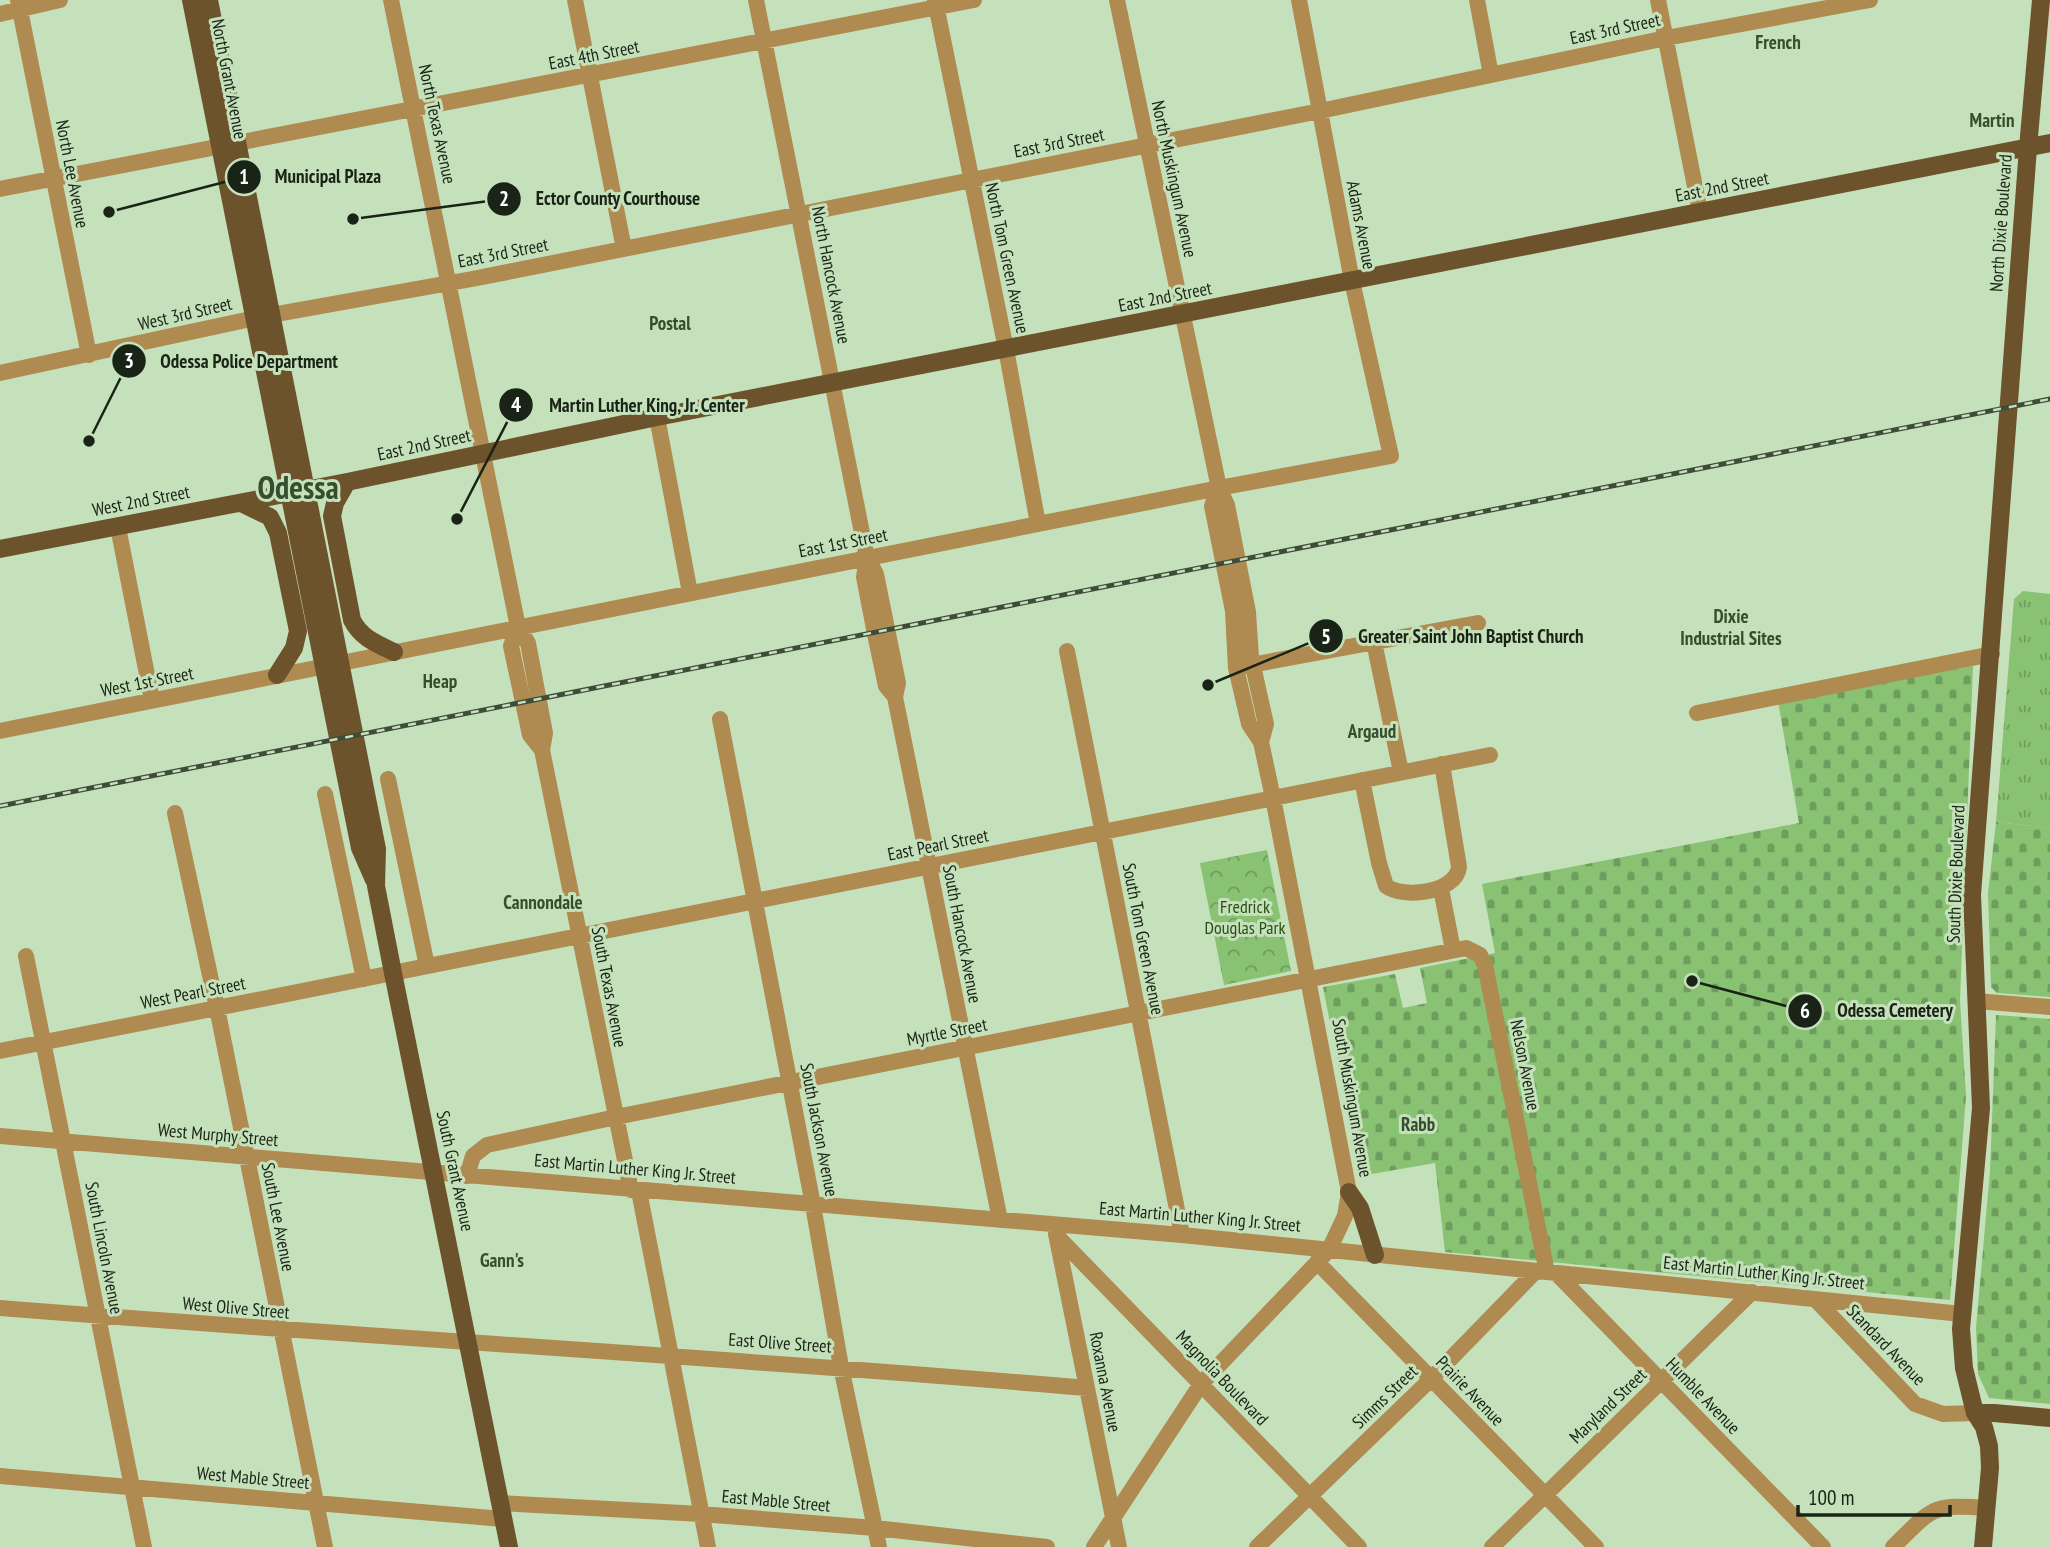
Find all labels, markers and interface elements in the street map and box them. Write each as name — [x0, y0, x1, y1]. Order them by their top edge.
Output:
street label: East 3rd Street — [1568, 8, 1662, 49]
street label: North Grant Avenue — [207, 17, 252, 141]
district label: French — [1755, 30, 1801, 54]
street label: East 4th Street — [547, 34, 641, 75]
street label: North Texas Avenue — [414, 62, 461, 186]
street label: North Muskingum Avenue — [1147, 98, 1202, 259]
district label: Martin — [1970, 108, 2014, 132]
street label: North Lee Avenue — [51, 118, 94, 230]
street label: East 3rd Street — [1012, 122, 1106, 163]
street label: North Dixie Boulevard — [1984, 153, 2017, 292]
callout: Municipal Plaza — [226, 157, 395, 197]
text: 1 — [239, 163, 249, 190]
text: Municipal Plaza — [275, 164, 381, 188]
street label: East 2nd Street — [1673, 166, 1771, 207]
street label: Adams Avenue — [1342, 178, 1381, 271]
callout: Ector County Courthouse — [486, 179, 715, 219]
street label: North Tom Green Avenue — [980, 180, 1035, 336]
text: 2 — [499, 185, 509, 212]
text: Ector County Courthouse — [536, 186, 700, 210]
street label: North Hancock Avenue — [807, 204, 856, 346]
street label: East 3rd Street — [456, 232, 550, 273]
street label: East 2nd Street — [1116, 276, 1214, 317]
street label: West 3rd Street — [136, 292, 234, 335]
district label: Postal — [649, 311, 691, 335]
callout: Odessa Police Department — [111, 341, 352, 381]
text: 3 — [124, 347, 134, 374]
text: Odessa Police Department — [160, 349, 338, 373]
callout: Martin Luther King, Jr. Center — [499, 385, 760, 425]
text: 4 — [511, 391, 521, 418]
text: Martin Luther King, Jr. Center — [549, 393, 745, 417]
street label: East 2nd Street — [375, 423, 473, 466]
district label: Odessa — [257, 466, 339, 508]
street label: West 2nd Street — [90, 480, 192, 521]
street label: East 1st Street — [797, 523, 889, 562]
district label: Dixie Industrial Sites — [1680, 604, 1782, 650]
callout: Greater Saint John Baptist Church — [1309, 616, 1597, 656]
text: 5 — [1321, 623, 1331, 650]
text: Greater Saint John Baptist Church — [1358, 624, 1584, 648]
street label: West 1st Street — [99, 661, 195, 702]
district label: Heap — [423, 669, 458, 693]
district label: Argaud — [1347, 719, 1396, 743]
street label: South Dixie Boulevard — [1942, 805, 1969, 943]
street label: East Pearl Street — [886, 823, 990, 866]
street label: South Tom Green Avenue — [1117, 861, 1169, 1017]
street label: South Hancock Avenue — [938, 863, 987, 1005]
district label: Cannondale — [503, 890, 583, 914]
park label: Fredrick Douglas Park — [1205, 895, 1285, 939]
street label: South Texas Avenue — [587, 925, 632, 1049]
street label: West Pearl Street — [139, 971, 247, 1014]
callout: Odessa Cemetery — [1788, 991, 1967, 1031]
text: 6 — [1800, 997, 1810, 1024]
text: Odessa Cemetery — [1837, 998, 1953, 1022]
street label: Myrtle Street — [905, 1012, 989, 1051]
street label: South Muskingum Avenue — [1327, 1017, 1378, 1179]
street label: Nelson Avenue — [1505, 1018, 1546, 1112]
street label: South Jackson Avenue — [795, 1061, 844, 1199]
street label: South Grant Avenue — [431, 1109, 479, 1233]
district label: Rabb — [1401, 1112, 1435, 1136]
street label: West Murphy Street — [157, 1118, 279, 1151]
street label: East Martin Luther King Jr. Street — [533, 1148, 737, 1189]
street label: South Lee Avenue — [257, 1161, 300, 1273]
street label: South Lincoln Avenue — [80, 1180, 129, 1316]
street label: East Martin Luther King Jr. Street — [1098, 1196, 1302, 1237]
district label: Gann's — [480, 1248, 524, 1272]
street label: East Martin Luther King Jr. Street — [1662, 1250, 1866, 1295]
street label: West Olive Street — [182, 1291, 290, 1324]
street label: Standard Avenue — [1842, 1299, 1931, 1390]
street label: Magnolia Boulevard — [1171, 1325, 1274, 1430]
street label: East Olive Street — [728, 1327, 832, 1358]
street label: Roxanna Avenue — [1084, 1330, 1126, 1434]
street label: Prairie Avenue — [1431, 1351, 1509, 1431]
street label: Humble Avenue — [1661, 1353, 1745, 1439]
street label: Simms Street — [1347, 1360, 1422, 1433]
street label: Maryland Street — [1564, 1363, 1651, 1448]
street label: West Mable Street — [196, 1461, 310, 1494]
scale bar — [1798, 1474, 1950, 1518]
street label: East Mable Street — [721, 1484, 831, 1517]
text: 100 m — [1808, 1484, 1854, 1511]

